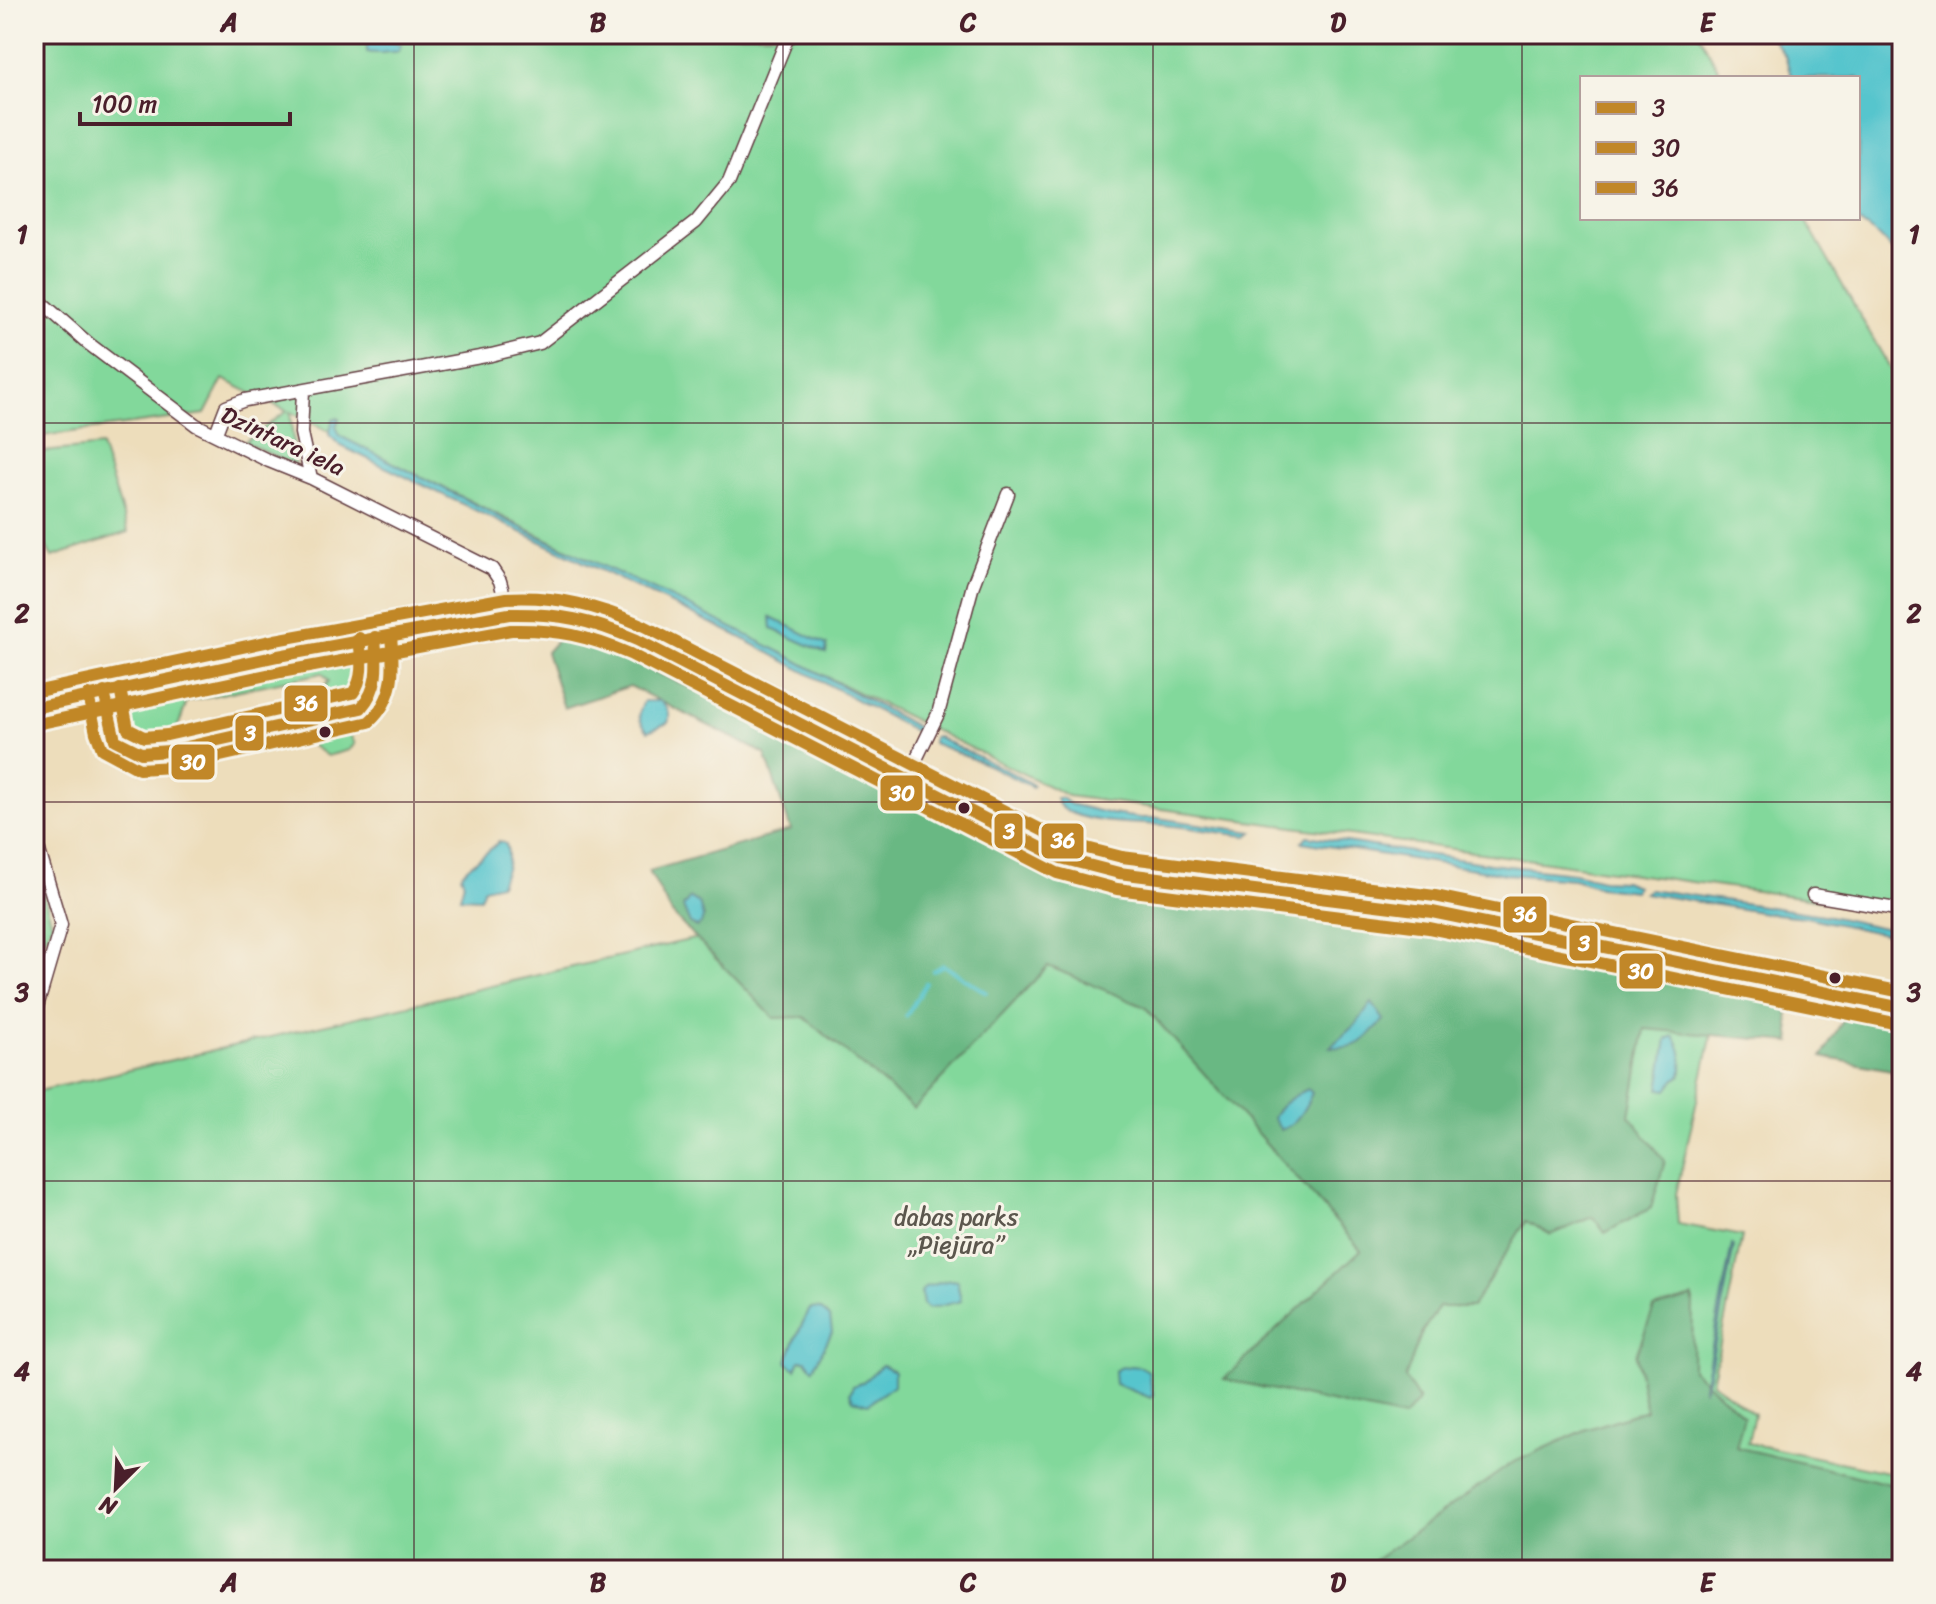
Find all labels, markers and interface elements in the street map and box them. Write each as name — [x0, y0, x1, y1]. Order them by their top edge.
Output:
text: A — [219, 0, 238, 45]
text: B — [590, 0, 607, 45]
text: C — [959, 0, 977, 45]
text: D — [1330, 0, 1346, 45]
text: E — [1700, 0, 1717, 45]
scale bar — [80, 76, 290, 126]
legend — [1580, 76, 1860, 220]
text: 100 m — [92, 83, 157, 125]
text: 3 — [1652, 87, 1665, 129]
text: 30 — [1652, 127, 1680, 169]
text: 36 — [1652, 167, 1679, 209]
text: 1 — [16, 211, 28, 257]
text: 1 — [1908, 211, 1920, 257]
street label: Dzintara iela — [214, 394, 352, 488]
text: 2 — [13, 590, 30, 636]
text: 2 — [1905, 590, 1922, 636]
line badge: 36 — [283, 684, 329, 723]
text: 36 — [293, 684, 318, 723]
line badge: 3 — [234, 714, 265, 752]
text: 3 — [243, 714, 256, 753]
unlabelled marker — [317, 724, 333, 740]
line badge: 30 — [170, 743, 216, 781]
text: 30 — [179, 743, 206, 782]
line badge: 30 — [879, 774, 924, 812]
text: 30 — [888, 774, 915, 813]
unlabelled marker — [956, 800, 972, 816]
line badge: 3 — [993, 812, 1024, 850]
text: 3 — [1002, 812, 1015, 851]
text: 36 — [1050, 821, 1075, 860]
line badge: 36 — [1040, 822, 1085, 860]
line badge: 36 — [1502, 895, 1548, 934]
text: 36 — [1512, 895, 1537, 934]
line badge: 3 — [1568, 924, 1599, 962]
text: 3 — [1577, 924, 1590, 963]
line badge: 30 — [1618, 952, 1664, 990]
text: 30 — [1627, 952, 1654, 991]
text: 3 — [14, 969, 30, 1015]
text: 3 — [1906, 969, 1922, 1015]
unlabelled marker — [1827, 970, 1843, 986]
park label: dabas parks „Piejūra” — [894, 1196, 1019, 1266]
text: 4 — [14, 1348, 30, 1394]
text: 4 — [1906, 1348, 1922, 1394]
north arrow — [76, 1448, 156, 1528]
text: N — [92, 1485, 124, 1527]
text: A — [219, 1559, 238, 1604]
text: B — [590, 1559, 607, 1604]
text: C — [959, 1559, 977, 1604]
text: D — [1330, 1559, 1346, 1604]
text: E — [1700, 1559, 1717, 1604]

